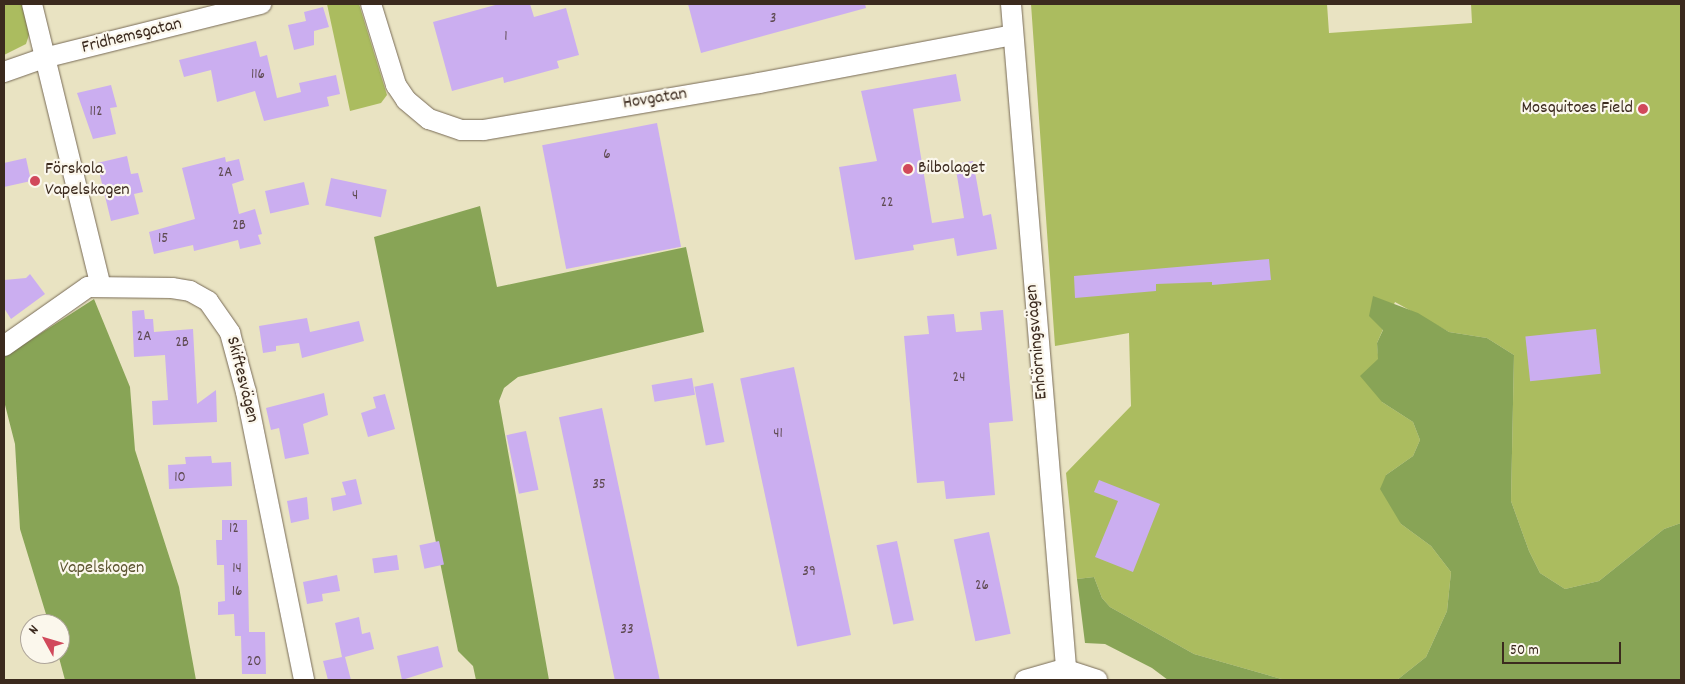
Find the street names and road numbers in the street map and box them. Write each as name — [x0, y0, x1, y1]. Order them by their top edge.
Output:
street label: Fridhemsgatan — [80, 14, 184, 60]
street label: Hovgatan — [621, 84, 689, 116]
street label: Enhörningsvägen — [1022, 284, 1054, 400]
street label: Skiftesvägen — [220, 335, 262, 425]

